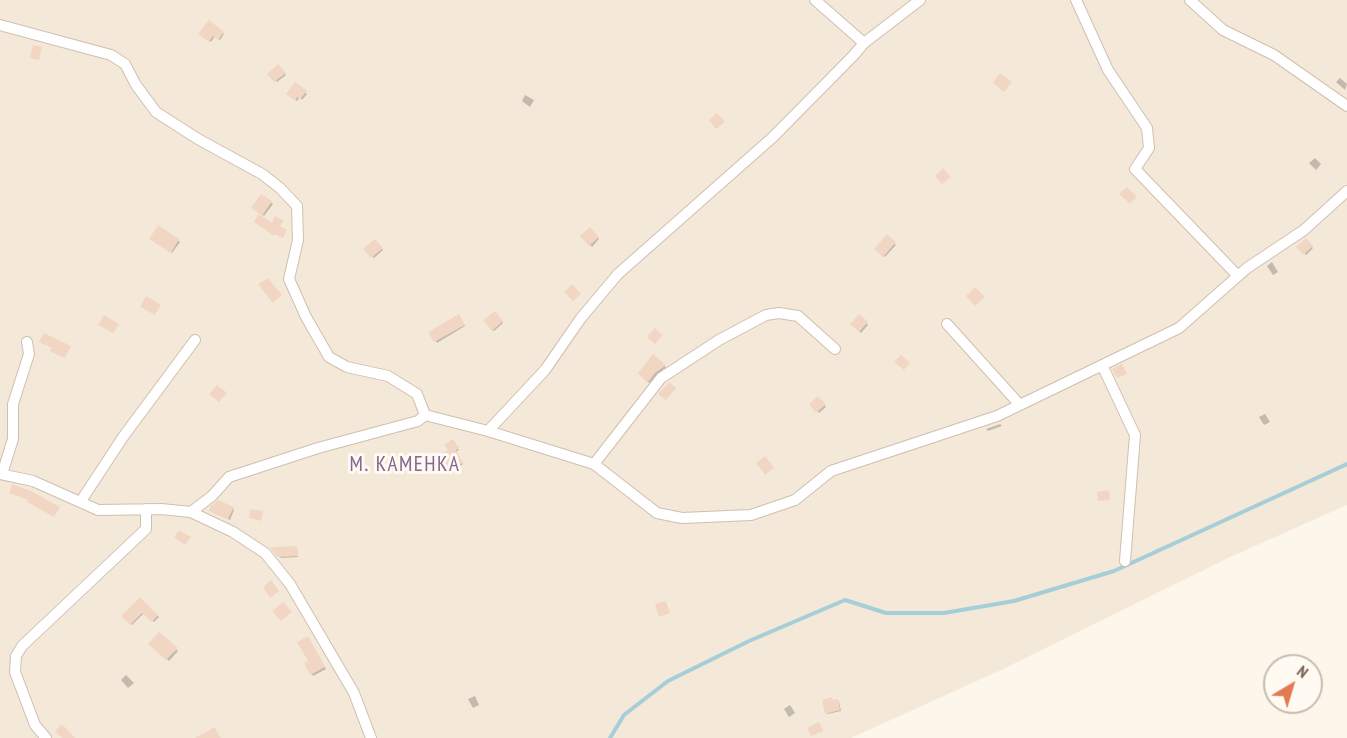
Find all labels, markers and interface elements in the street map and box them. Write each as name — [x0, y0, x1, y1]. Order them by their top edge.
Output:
district label: М. КАМЕНКА — [350, 452, 460, 478]
north arrow — [1263, 654, 1323, 714]
text: N — [1293, 661, 1312, 682]

